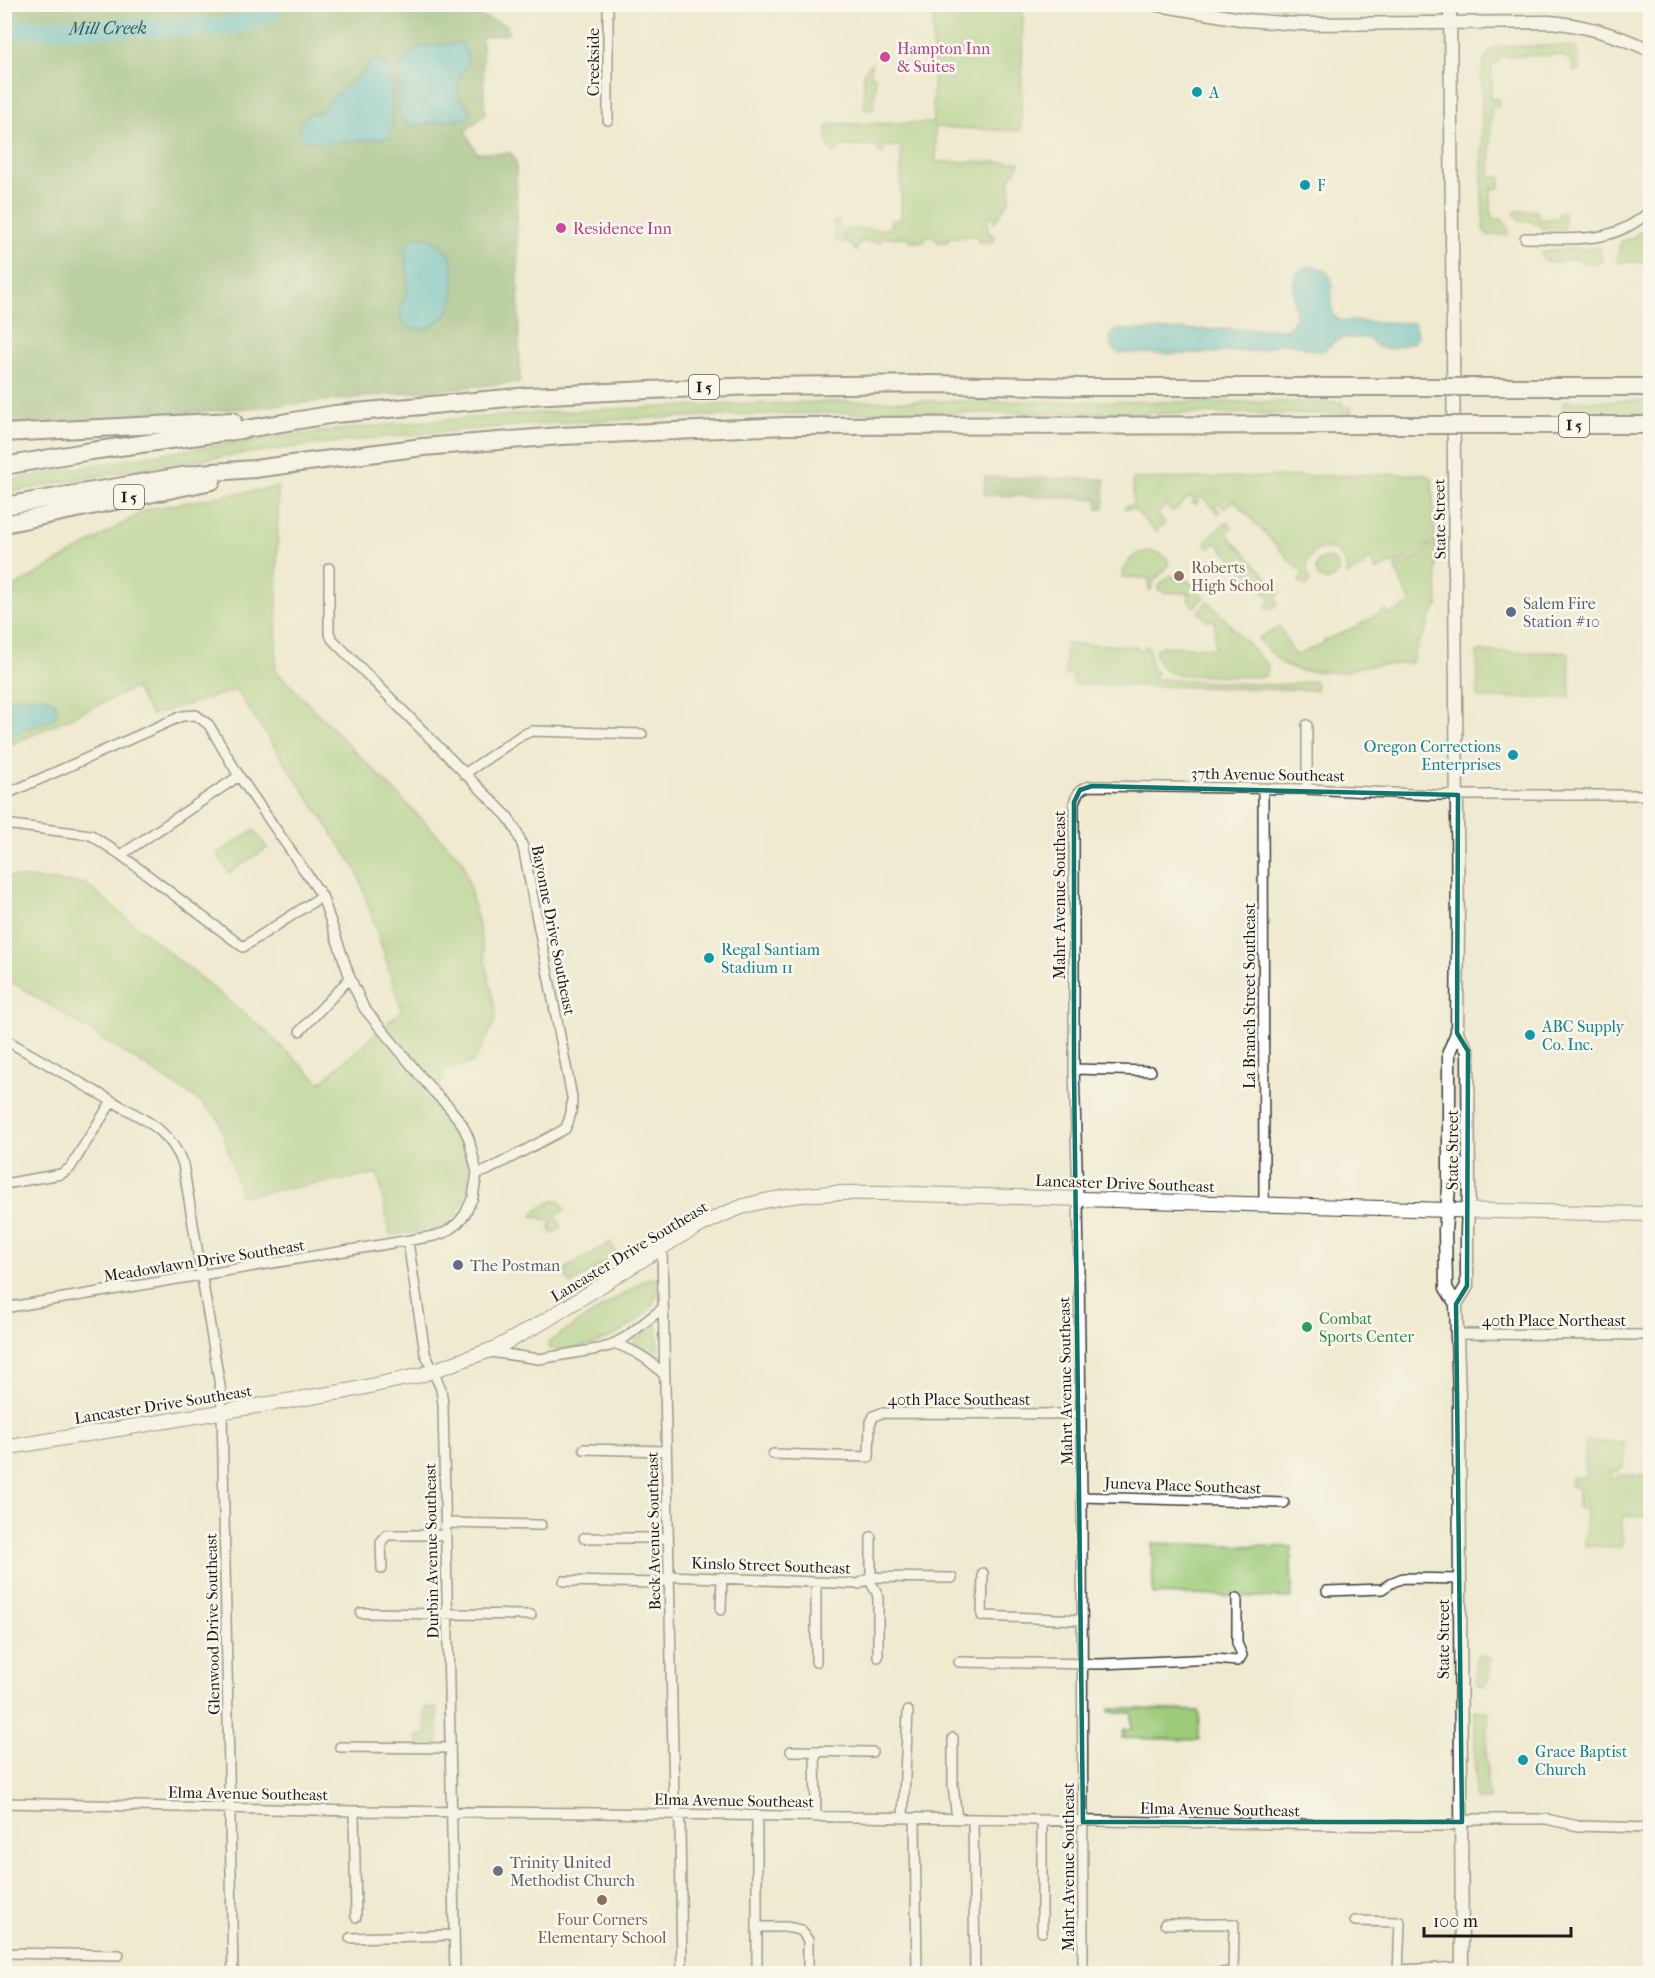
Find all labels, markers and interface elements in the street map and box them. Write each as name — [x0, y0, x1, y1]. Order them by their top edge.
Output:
water label: Mill Creek — [67, 18, 147, 39]
street label: Creekside — [584, 28, 603, 96]
place label: Hampton Inn & Suites — [897, 39, 991, 76]
marker: Hampton Inn & Suites — [878, 50, 892, 64]
place label: A — [1208, 83, 1220, 102]
marker: A — [1190, 85, 1204, 99]
place label: F — [1317, 176, 1326, 195]
marker: F — [1298, 178, 1312, 192]
place label: Residence Inn — [573, 219, 673, 238]
marker: Residence Inn — [554, 221, 568, 235]
road number: I 5 — [689, 375, 719, 399]
road number: I 5 — [1559, 413, 1589, 437]
street label: State Street — [1429, 478, 1450, 559]
road number: I 5 — [114, 485, 144, 509]
place label: Roberts High School — [1191, 558, 1275, 595]
marker: Roberts High School — [1172, 569, 1186, 583]
place label: Salem Fire Station #10 — [1523, 594, 1600, 631]
marker: Salem Fire Station #10 — [1504, 605, 1518, 619]
place label: Oregon Corrections Enterprises — [1364, 737, 1501, 774]
marker: Oregon Corrections Enterprises — [1506, 748, 1520, 762]
street label: 37th Avenue Southeast — [1191, 764, 1346, 785]
street label: Mahrt Avenue Southeast — [1050, 810, 1069, 979]
street label: Bayonne Drive Southeast — [528, 843, 579, 1017]
street label: La Branch Street Southeast — [1240, 903, 1259, 1089]
place label: Regal Santiam Stadium 11 — [721, 940, 821, 977]
marker: Regal Santiam Stadium 11 — [702, 951, 716, 965]
place label: ABC Supply Co. Inc. — [1541, 1017, 1625, 1054]
marker: ABC Supply Co. Inc. — [1523, 1028, 1537, 1042]
street label: State Street — [1443, 1109, 1462, 1190]
street label: Lancaster Drive Southeast — [1035, 1171, 1215, 1196]
street label: Lancaster Drive Southeast — [547, 1197, 711, 1306]
street label: Meadowlawn Drive Southeast — [102, 1235, 306, 1286]
place label: The Postman — [470, 1256, 561, 1275]
marker: The Postman — [451, 1258, 465, 1272]
street label: Mahrt Avenue Southeast — [1055, 1296, 1076, 1466]
place label: Combat Sports Center — [1319, 1309, 1414, 1346]
street label: 40th Place Northeast — [1482, 1311, 1627, 1330]
marker: Combat Sports Center — [1300, 1320, 1314, 1334]
street label: Lancaster Drive Southeast — [73, 1381, 254, 1428]
street label: 40th Place Southeast — [887, 1390, 1031, 1409]
street label: Beck Avenue Southeast — [643, 1451, 664, 1611]
street label: Durbin Avenue Southeast — [420, 1463, 443, 1639]
street label: Juneva Place Southeast — [1102, 1473, 1262, 1498]
street label: Glenwood Drive Southeast — [201, 1533, 224, 1715]
street label: Kinslo Street Southeast — [691, 1553, 851, 1578]
street label: State Street — [1434, 1598, 1453, 1679]
place label: Grace Baptist Church — [1535, 1742, 1628, 1779]
marker: Grace Baptist Church — [1516, 1753, 1530, 1767]
street label: Mahrt Avenue Southeast — [1059, 1782, 1078, 1951]
street label: Elma Avenue Southeast — [168, 1783, 329, 1804]
street label: Elma Avenue Southeast — [654, 1790, 815, 1811]
street label: Elma Avenue Southeast — [1140, 1799, 1301, 1820]
place label: Trinity United Methodist Church — [510, 1853, 635, 1890]
marker: Trinity United Methodist Church — [491, 1864, 505, 1878]
marker: Four Corners Elementary School — [595, 1893, 609, 1907]
scale bar — [1424, 1900, 1571, 1938]
place label: Four Corners Elementary School — [538, 1910, 667, 1947]
text: 100 m — [1433, 1911, 1478, 1932]

